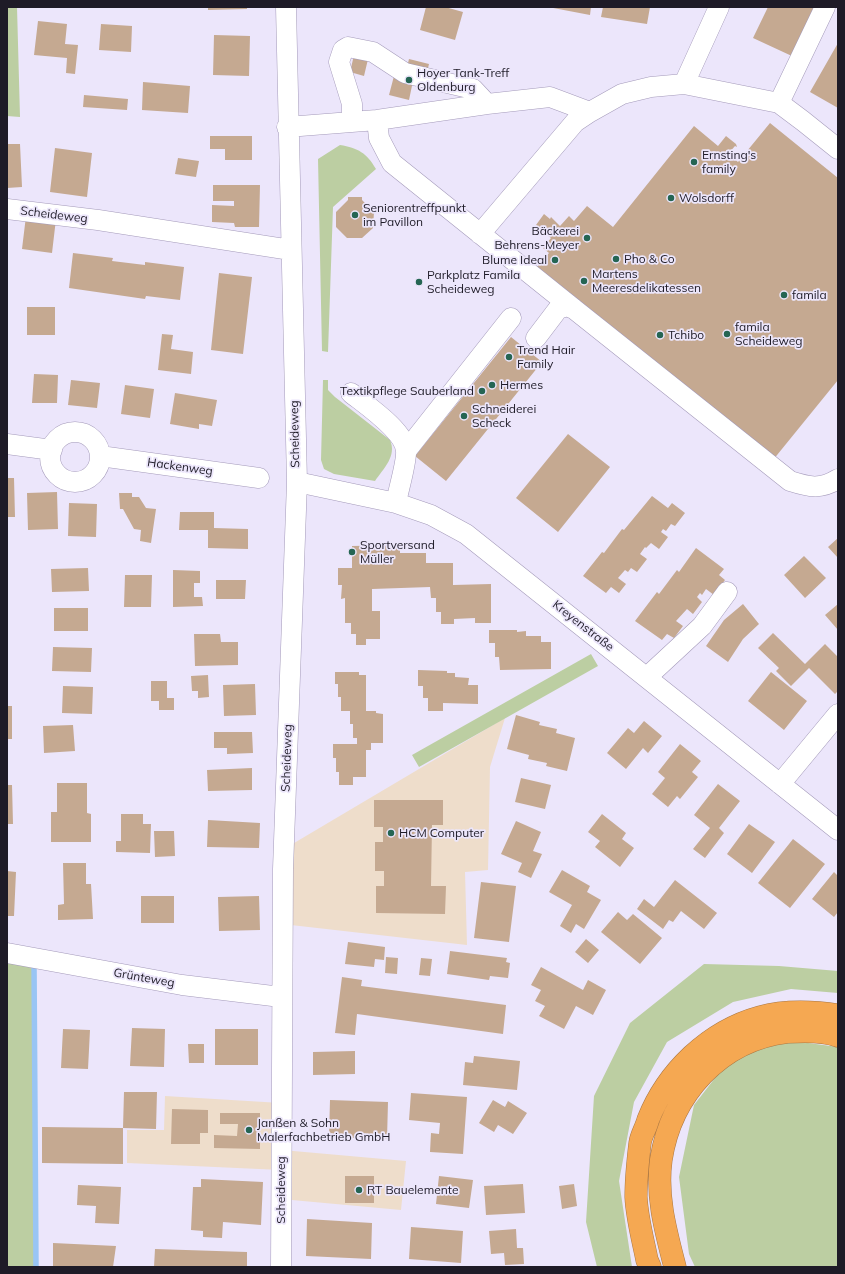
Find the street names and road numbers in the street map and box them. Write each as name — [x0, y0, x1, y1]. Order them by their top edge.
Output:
street label: Scheideweg — [20, 204, 88, 226]
street label: Scheideweg — [287, 400, 303, 468]
street label: Hackenweg — [146, 455, 214, 479]
street label: Kreyenstraße — [549, 598, 617, 654]
street label: Scheideweg — [279, 724, 295, 792]
street label: Grünteweg — [112, 966, 176, 990]
street label: Scheideweg — [274, 1156, 288, 1224]

